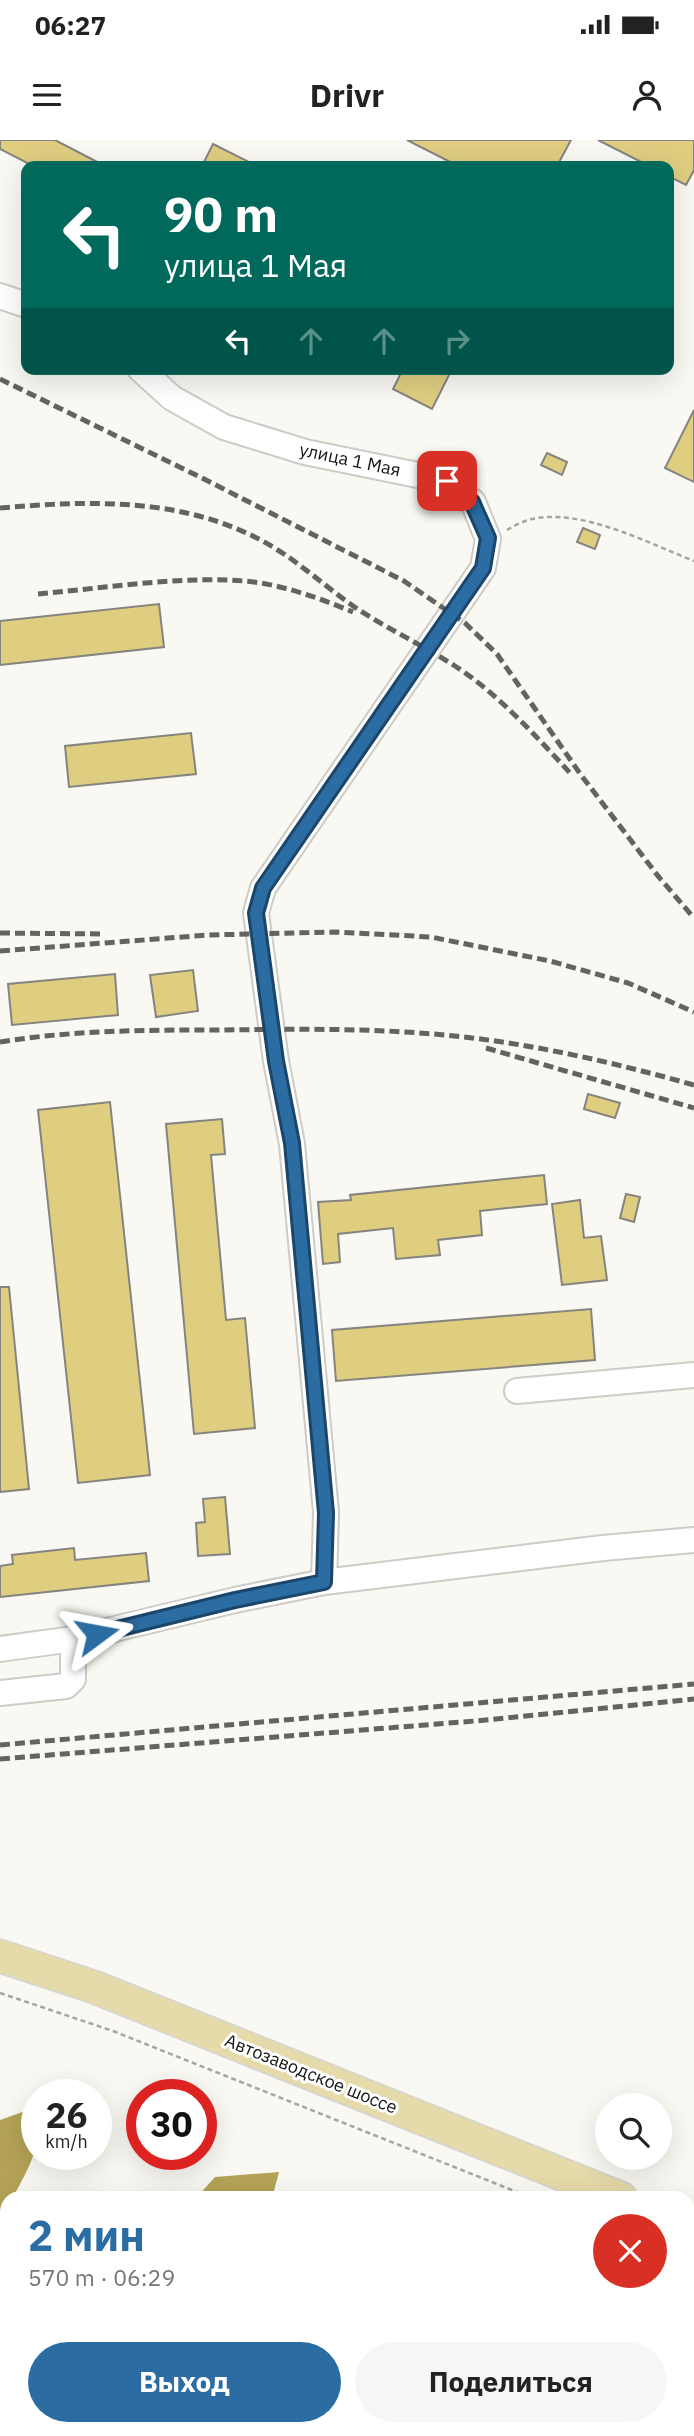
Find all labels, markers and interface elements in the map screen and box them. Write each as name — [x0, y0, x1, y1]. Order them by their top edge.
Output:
text: 06:27 — [35, 8, 106, 42]
text: Drivr — [310, 74, 384, 116]
icon: menu — [28, 76, 66, 114]
icon: person — [628, 76, 666, 114]
text: 90 m — [164, 182, 278, 245]
icon: left — [49, 189, 140, 280]
text: улица 1 Мая — [164, 244, 347, 286]
icon: left — [219, 322, 257, 360]
icon: ahead — [292, 322, 330, 360]
icon: ahead — [365, 322, 403, 360]
icon: right — [438, 322, 476, 360]
street label: улица 1 Мая — [297, 438, 403, 481]
pin — [417, 451, 477, 511]
icon: arrive — [428, 462, 466, 500]
position arrow — [60, 1597, 134, 1671]
street label: Автозаводское шоссе — [222, 2028, 401, 2119]
speed limit sign: 30 — [126, 2079, 217, 2170]
text: 26 — [45, 2092, 88, 2138]
map controls — [595, 2093, 672, 2170]
button: search — [595, 2093, 672, 2170]
text: km/h — [45, 2130, 88, 2153]
text: 2 мин — [28, 2208, 145, 2263]
button: close — [593, 2214, 667, 2288]
text: 570 m · 06:29 — [28, 2262, 175, 2292]
button: Выход — [28, 2342, 341, 2422]
button: Поделиться — [355, 2342, 667, 2422]

